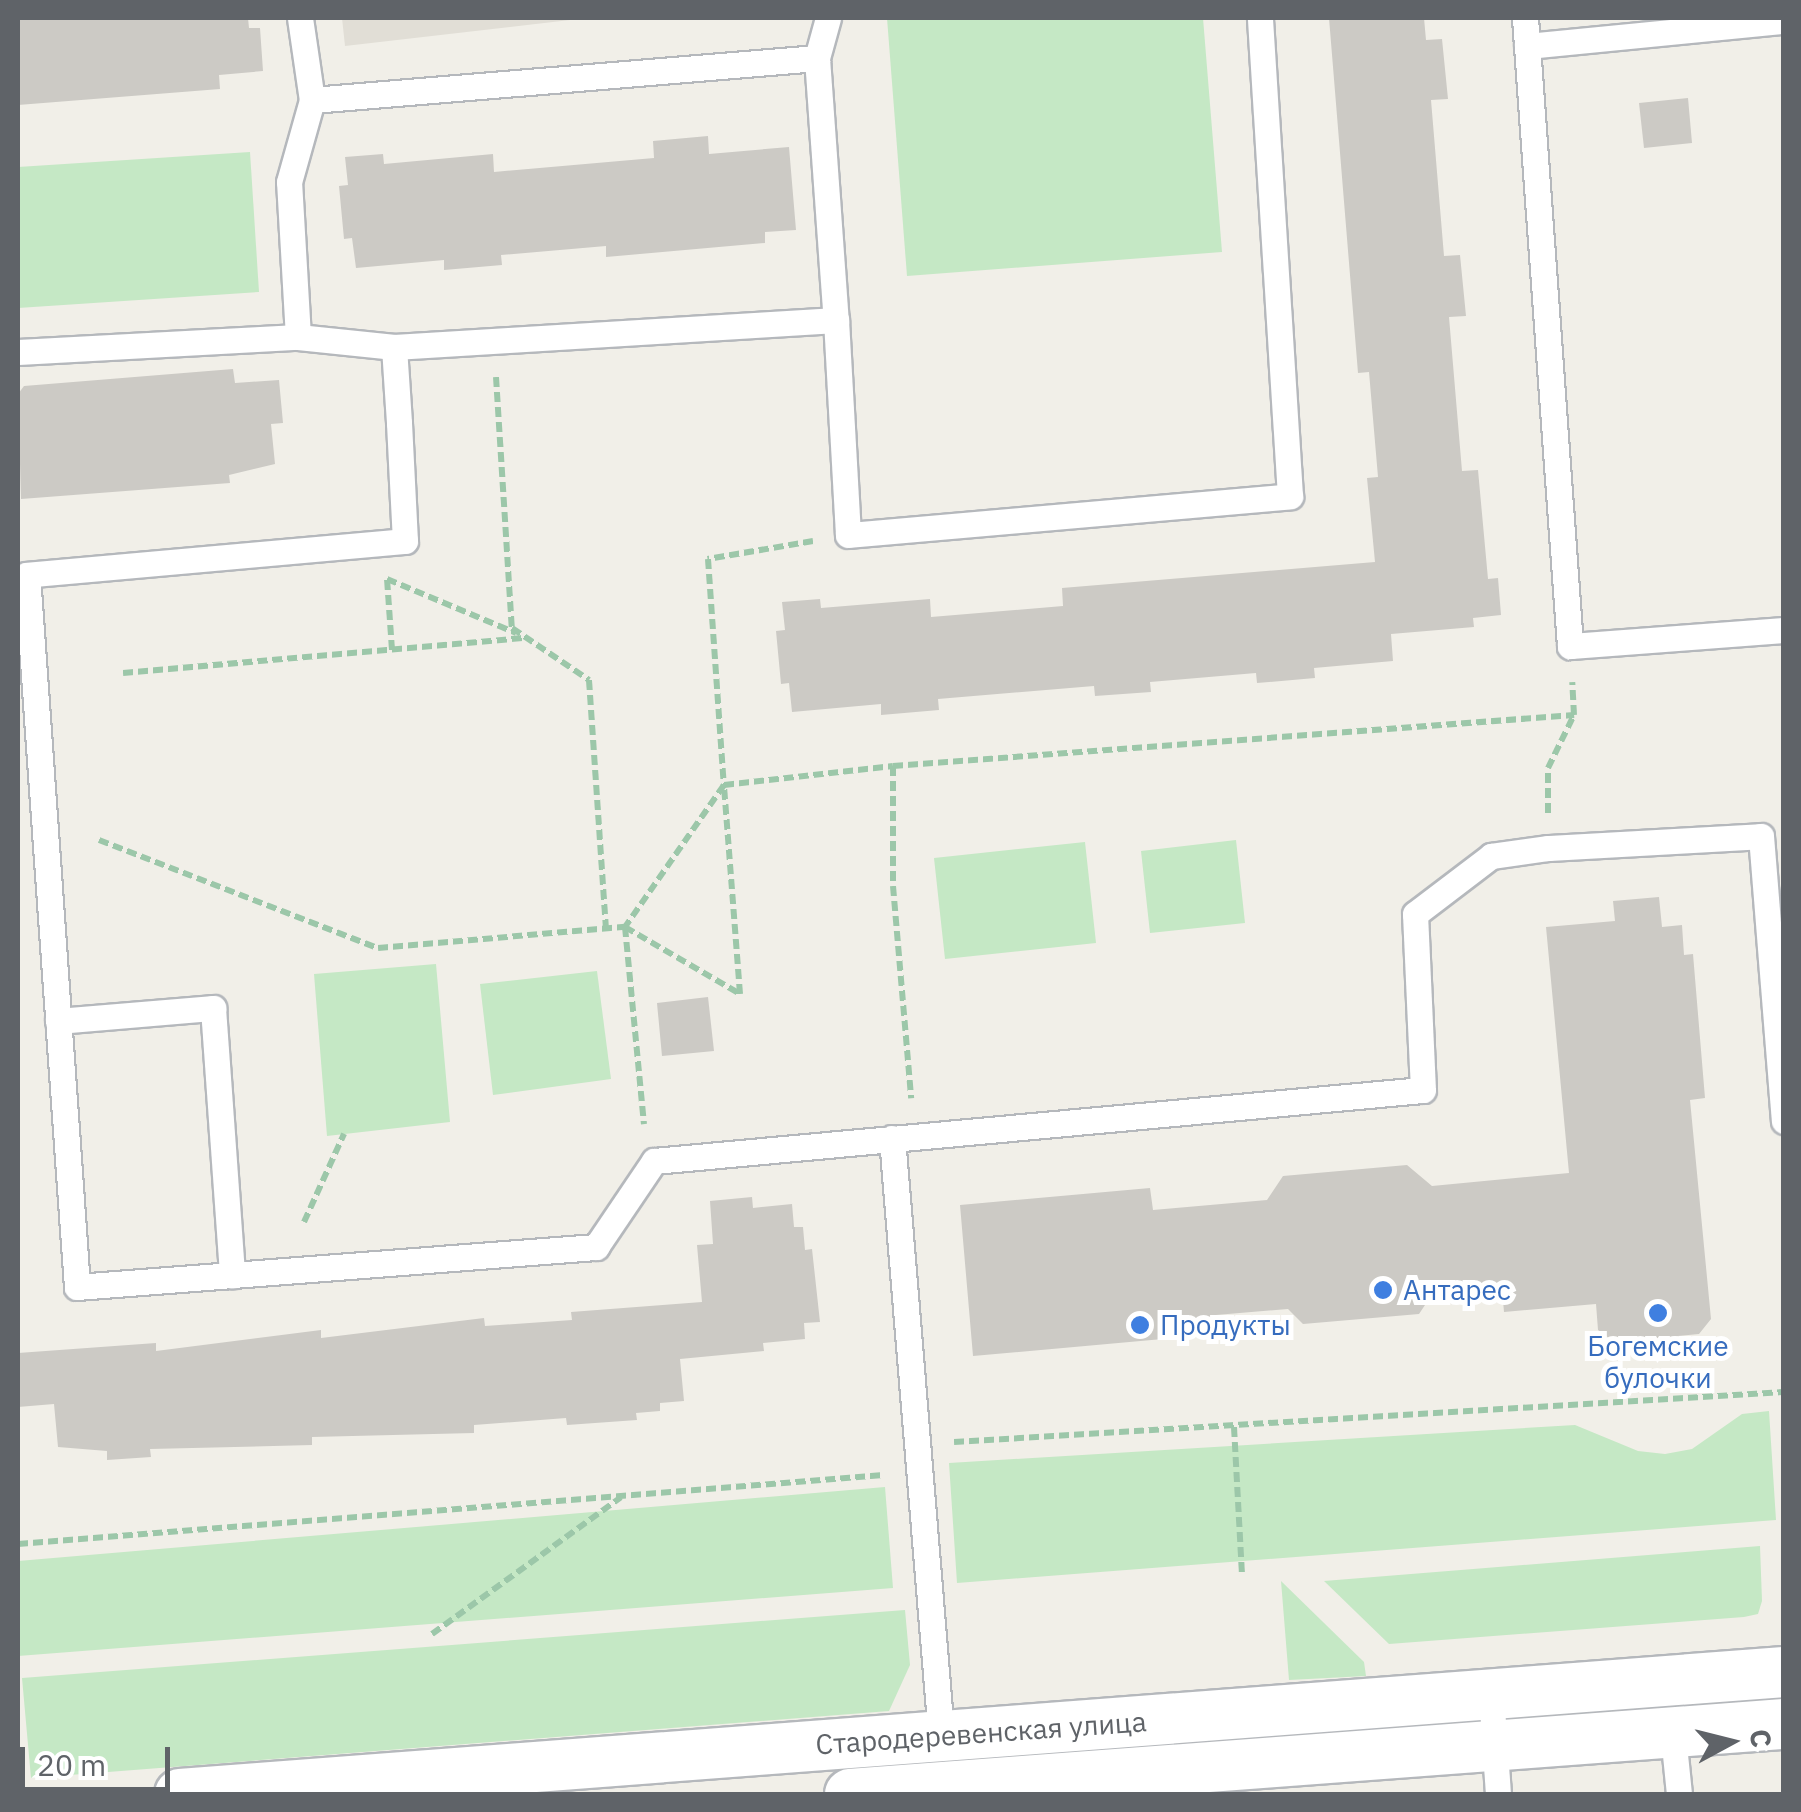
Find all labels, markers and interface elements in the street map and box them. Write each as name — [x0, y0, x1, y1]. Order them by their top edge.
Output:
place label: Антарес — [1403, 1273, 1511, 1307]
marker: Антарес — [1372, 1279, 1394, 1301]
marker: Богемские булочки — [1647, 1302, 1669, 1324]
place label: Продукты — [1160, 1308, 1291, 1342]
marker: Продукты — [1129, 1314, 1151, 1336]
place label: Богемские булочки — [1587, 1329, 1729, 1395]
north arrow — [1681, 1692, 1781, 1792]
street label: Стародеревенская улица — [814, 1705, 1148, 1761]
scale bar — [25, 1727, 175, 1789]
text: С — [1742, 1727, 1781, 1750]
text: 20 m — [37, 1745, 106, 1784]

